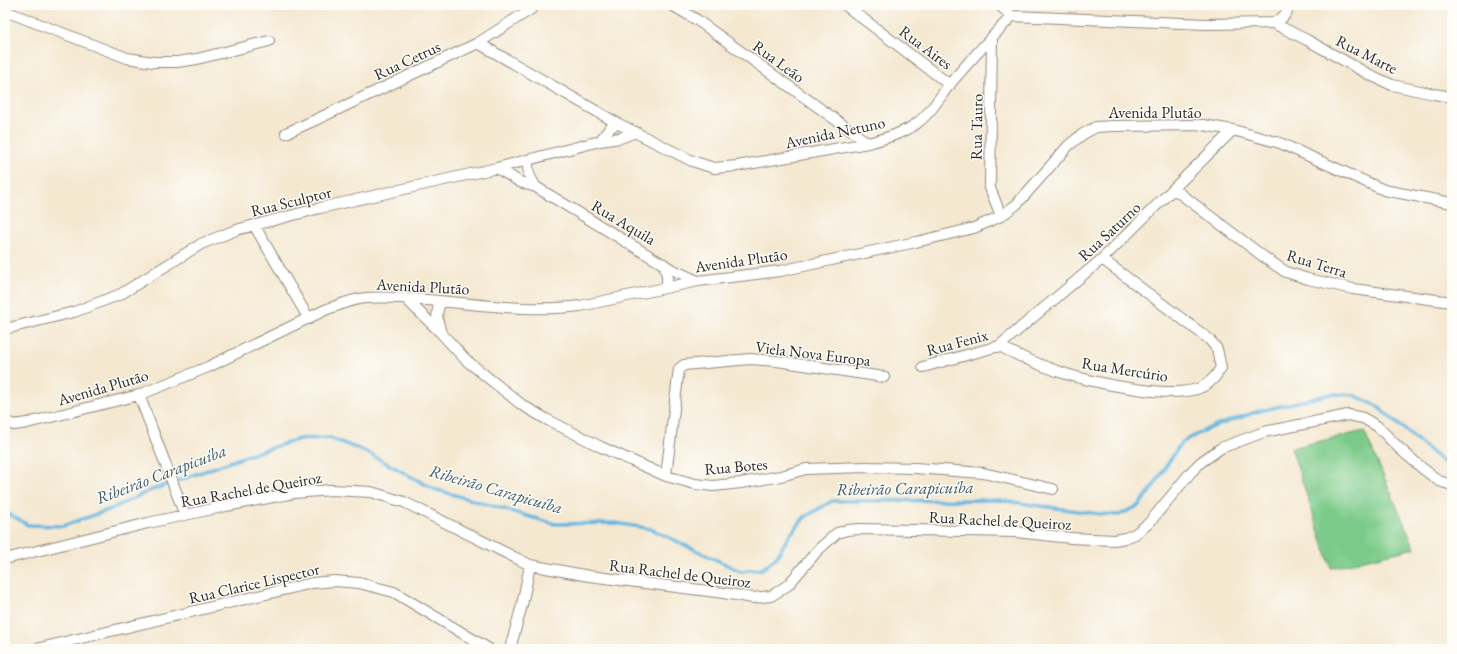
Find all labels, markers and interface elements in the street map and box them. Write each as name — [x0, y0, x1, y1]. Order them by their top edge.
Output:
street label: Rua Aires — [895, 21, 956, 74]
street label: Rua Marte — [1332, 30, 1401, 79]
street label: Rua Leão — [749, 35, 809, 87]
street label: Rua Cetrus — [371, 36, 444, 85]
street label: Rua Tauro — [965, 93, 988, 160]
street label: Avenida Plutão — [1107, 102, 1202, 123]
street label: Avenida Netuno — [782, 112, 887, 154]
street label: Rua Sculptor — [249, 181, 334, 222]
street label: Rua Aquila — [588, 195, 660, 250]
street label: Rua Saturno — [1074, 197, 1145, 266]
street label: Avenida Plutão — [692, 244, 789, 278]
street label: Rua Terra — [1284, 244, 1350, 283]
street label: Avenida Plutão — [375, 274, 470, 299]
street label: Rua Fenix — [924, 324, 990, 361]
street label: Viela Nova Europa — [754, 336, 872, 371]
street label: Rua Mercúrio — [1080, 352, 1170, 387]
street label: Avenida Plutão — [54, 365, 151, 411]
water label: Ribeirão Carapicuíba — [93, 439, 229, 509]
street label: Rua Botes — [704, 453, 768, 480]
water label: Ribeirão Carapicuíba — [427, 459, 565, 519]
street label: Rua Rachel de Queiroz — [179, 467, 323, 512]
water label: Ribeirão Carapicuíba — [836, 476, 974, 500]
street label: Rua Rachel de Queiroz — [928, 506, 1072, 535]
street label: Rua Rachel de Queiroz — [608, 554, 752, 593]
street label: Rua Clarice Lispector — [187, 558, 322, 609]

